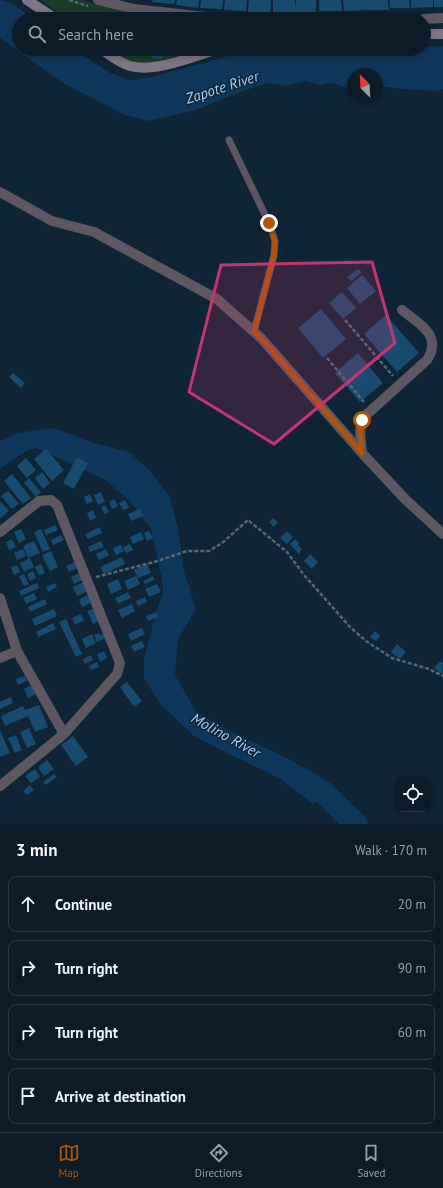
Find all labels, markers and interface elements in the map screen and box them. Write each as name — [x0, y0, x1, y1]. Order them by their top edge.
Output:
search box — [12, 12, 431, 56]
icon: search — [26, 23, 48, 45]
text: Search here — [58, 25, 134, 44]
water label: Zapote River — [182, 66, 262, 108]
north arrow — [347, 68, 383, 104]
route end — [260, 214, 278, 232]
route start — [353, 411, 371, 429]
water label: Molino River — [188, 708, 265, 762]
map controls — [395, 776, 431, 812]
button: locate — [395, 776, 431, 812]
text: 3 min — [16, 839, 57, 861]
text: Walk · 170 m — [355, 842, 427, 859]
icon: ahead — [17, 893, 39, 915]
text: Continue — [55, 895, 112, 914]
text: 20 m — [398, 896, 426, 913]
icon: right — [17, 957, 39, 979]
text: Turn right — [55, 959, 118, 978]
text: 90 m — [398, 960, 426, 977]
icon: right — [17, 1021, 39, 1043]
text: Turn right — [55, 1023, 118, 1042]
text: 60 m — [398, 1024, 426, 1041]
icon: arrive — [17, 1085, 39, 1107]
text: Arrive at destination — [55, 1087, 186, 1106]
tab: Map — [58, 1142, 80, 1180]
tab: Directions — [195, 1142, 242, 1180]
tab: Saved — [357, 1142, 385, 1180]

